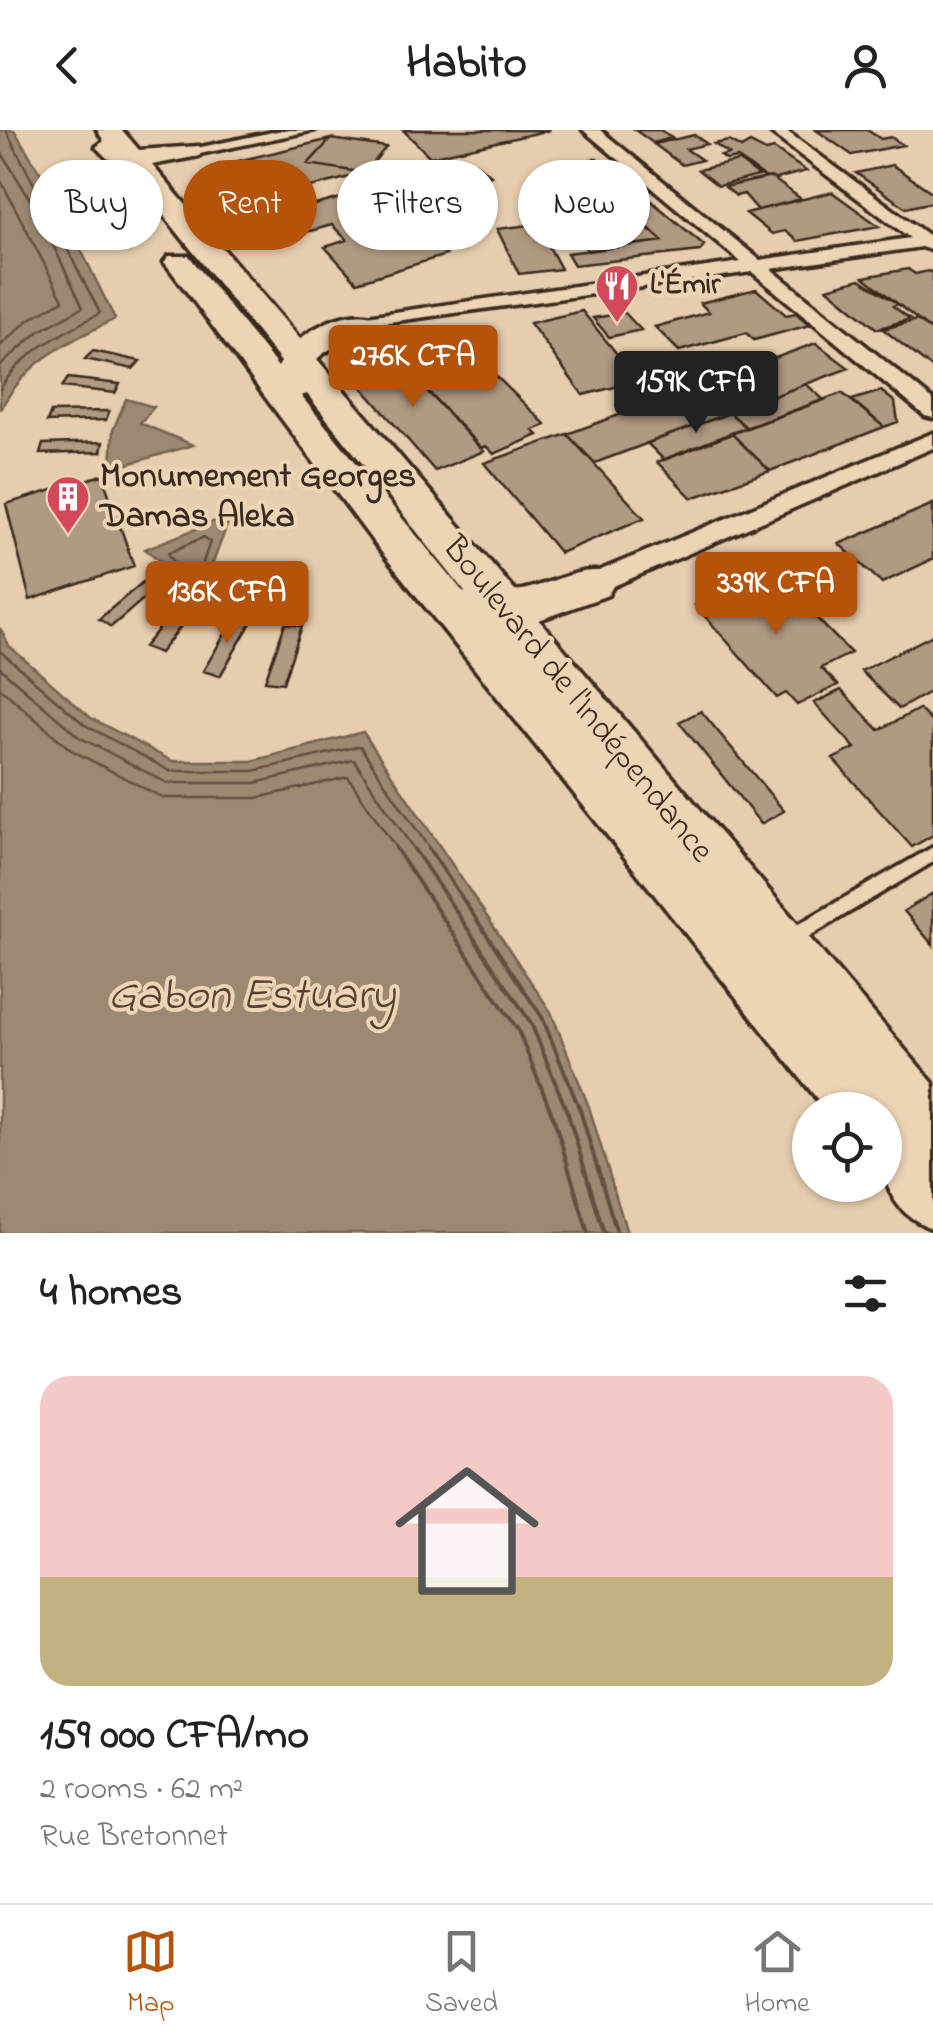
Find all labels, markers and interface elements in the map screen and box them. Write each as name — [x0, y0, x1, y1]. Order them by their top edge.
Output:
text: Habito — [406, 32, 527, 98]
icon: back — [40, 38, 95, 93]
icon: person — [838, 38, 893, 93]
chip: Buy — [30, 160, 163, 250]
chip: Rent — [183, 160, 317, 250]
chip: Filters — [337, 160, 498, 250]
chip: New — [518, 160, 650, 250]
restaurant icon: L'Émir — [594, 263, 640, 324]
place label: L'Émir — [650, 264, 721, 308]
pin: 276K CFA — [310, 325, 516, 410]
text: 276K CFA — [351, 334, 475, 381]
pin: 159K CFA — [593, 351, 799, 436]
text: 159K CFA — [636, 360, 756, 407]
place label: Monumement Georges Damas Aleka — [98, 452, 416, 543]
building icon: Monumement Georges Damas Aleka — [45, 474, 91, 535]
street label: Boulevard de l'Indépendance — [428, 524, 726, 875]
pin: 339K CFA — [673, 552, 879, 637]
pin: 136K CFA — [124, 561, 330, 646]
text: 339K CFA — [717, 561, 835, 608]
text: 136K CFA — [167, 570, 287, 617]
water label: Gabon Estuary — [108, 964, 397, 1030]
map controls — [792, 1092, 902, 1202]
button: locate — [792, 1092, 902, 1202]
text: 4 homes — [40, 1263, 182, 1324]
icon: filters — [838, 1266, 893, 1321]
icon: home — [377, 1441, 557, 1621]
text: 159 000 CFA/mo — [40, 1706, 309, 1767]
text: 2 rooms · 62 m² — [40, 1767, 243, 1814]
text: Rue Bretonnet — [40, 1814, 228, 1861]
tab: Map — [123, 1924, 178, 2025]
tab: Saved — [425, 1924, 498, 2025]
tab: Home — [745, 1924, 810, 2025]

